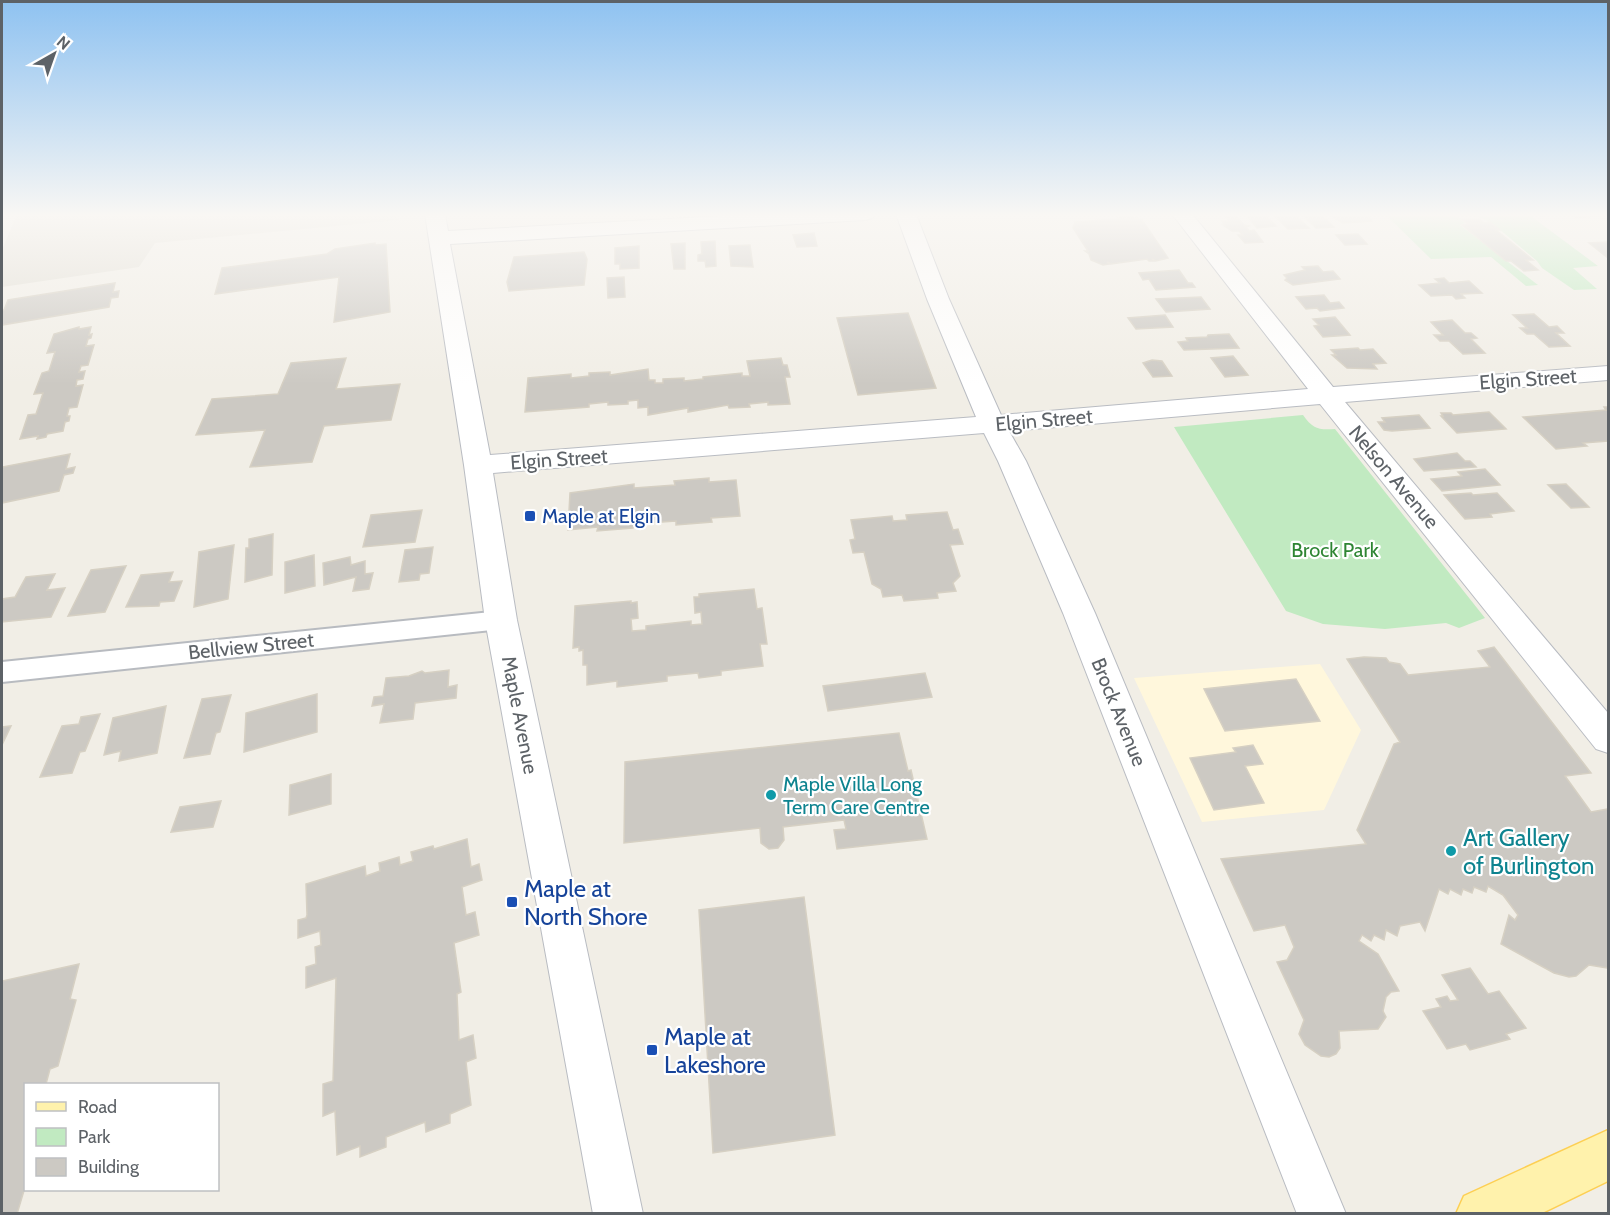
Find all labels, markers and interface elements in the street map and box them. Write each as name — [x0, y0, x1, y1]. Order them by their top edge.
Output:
north arrow — [24, 24, 84, 84]
text: N — [53, 32, 74, 54]
street label: Elgin Street — [1479, 364, 1578, 394]
street label: Elgin Street — [994, 404, 1094, 436]
street label: Nelson Avenue — [1344, 421, 1444, 533]
street label: Elgin Street — [510, 444, 609, 474]
place label: Maple at Elgin — [542, 504, 660, 528]
marker: Maple at Elgin — [523, 509, 537, 523]
park label: Brock Park — [1291, 538, 1379, 562]
street label: Bellview Street — [187, 627, 315, 665]
street label: Maple Avenue — [497, 654, 543, 776]
street label: Brock Avenue — [1086, 654, 1152, 770]
place label: Maple Villa Long Term Care Centre — [783, 772, 930, 819]
marker: Maple Villa Long Term Care Centre — [764, 788, 778, 802]
place label: Art Gallery of Burlington — [1463, 823, 1595, 880]
marker: Art Gallery of Burlington — [1444, 844, 1458, 858]
place label: Maple at North Shore — [524, 874, 647, 931]
marker: Maple at North Shore — [505, 895, 519, 909]
place label: Maple at Lakeshore — [664, 1022, 766, 1079]
marker: Maple at Lakeshore — [645, 1043, 659, 1057]
legend — [24, 1083, 219, 1191]
text: Road — [78, 1096, 117, 1118]
text: Park — [78, 1126, 111, 1148]
text: Building — [78, 1156, 140, 1178]

